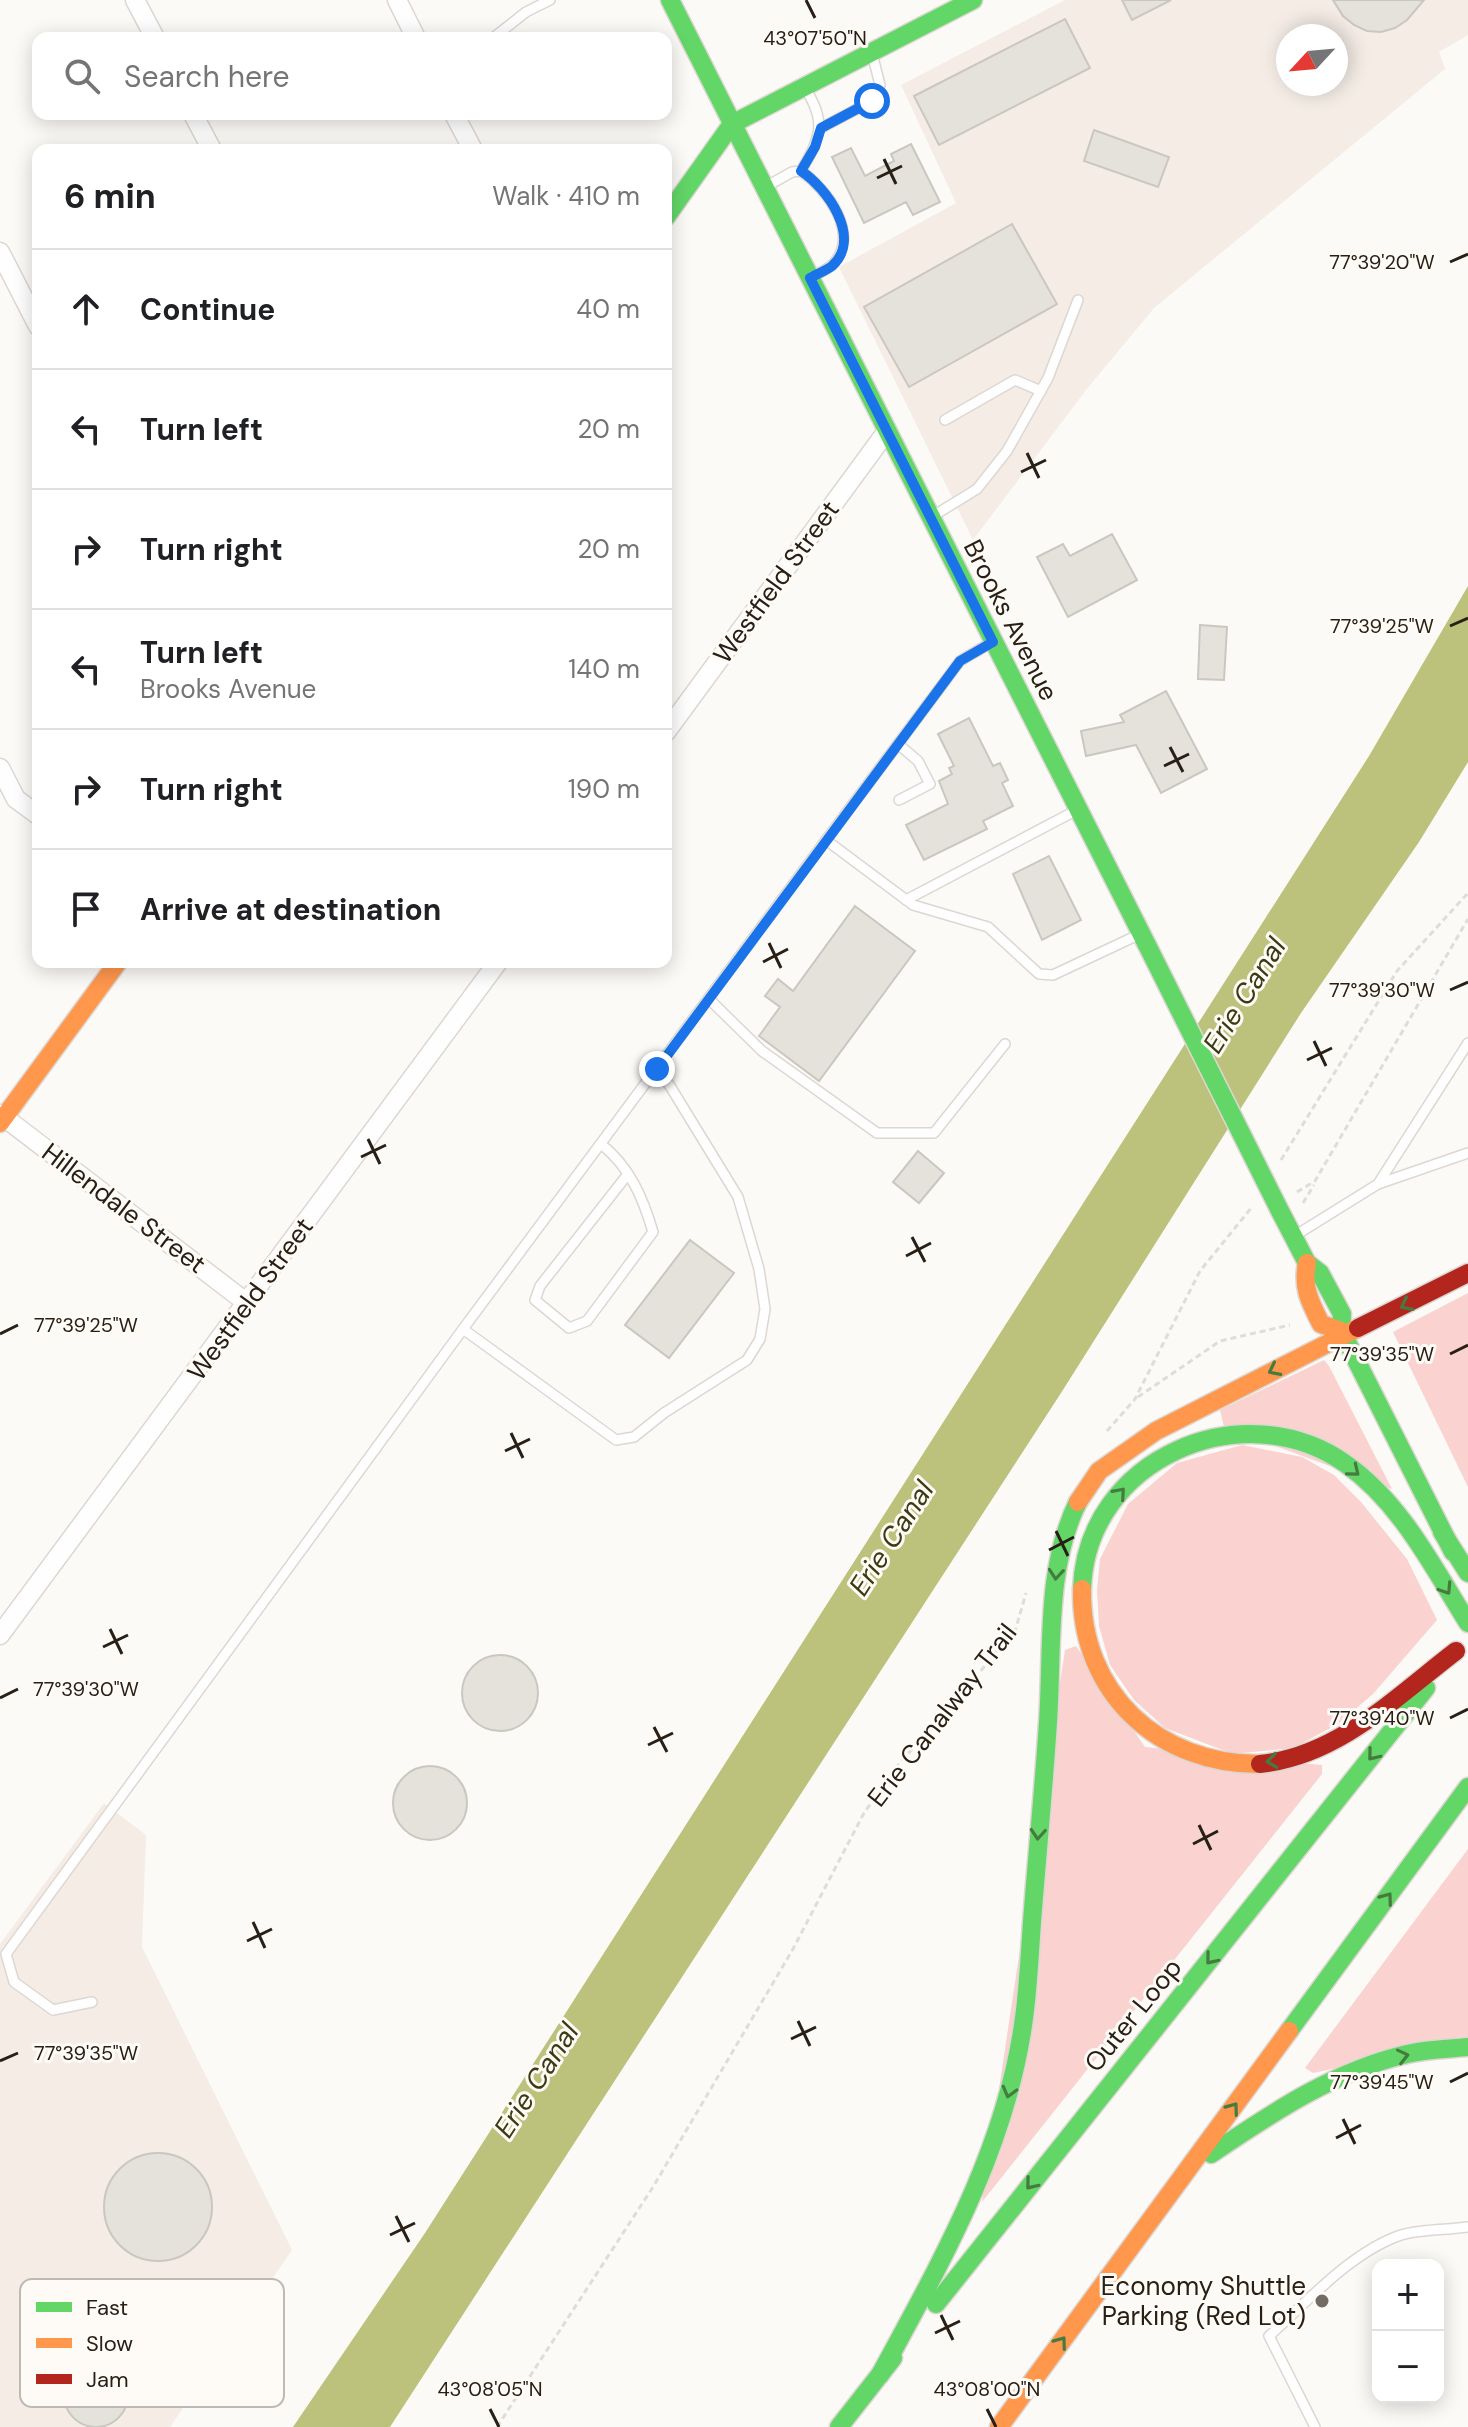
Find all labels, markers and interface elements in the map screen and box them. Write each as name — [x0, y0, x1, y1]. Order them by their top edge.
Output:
north arrow — [1276, 24, 1348, 96]
text: 43°07'50"N — [763, 25, 867, 51]
search box — [32, 32, 672, 120]
icon: search — [60, 54, 104, 98]
text: Search here — [124, 57, 290, 96]
route start — [854, 83, 890, 119]
text: 6 min — [64, 174, 156, 219]
text: Walk · 410 m — [492, 179, 640, 213]
text: 77°39'20"W — [1329, 249, 1435, 275]
icon: ahead — [64, 287, 108, 331]
text: Continue — [140, 290, 275, 329]
text: 40 m — [576, 292, 640, 326]
icon: left — [64, 407, 108, 451]
text: Turn left — [140, 410, 263, 449]
text: 20 m — [577, 412, 640, 446]
street label: Westfield Street — [705, 494, 847, 670]
icon: right — [64, 527, 108, 571]
text: Turn right — [140, 530, 283, 569]
text: 20 m — [577, 532, 640, 566]
street label: Brooks Avenue — [956, 534, 1066, 706]
text: 77°39'25"W — [1330, 613, 1434, 639]
text: Turn left — [140, 633, 263, 672]
icon: left — [64, 647, 108, 691]
text: 140 m — [568, 652, 640, 686]
text: Brooks Avenue — [140, 672, 316, 706]
icon: right — [64, 767, 108, 811]
text: Turn right — [140, 770, 283, 809]
text: 190 m — [568, 772, 640, 806]
icon: arrive — [64, 887, 108, 931]
text: Arrive at destination — [140, 890, 441, 929]
water label: Erie Canal — [1194, 930, 1295, 1060]
text: 77°39'30"W — [1329, 977, 1435, 1003]
route end — [639, 1051, 675, 1087]
street label: Hillendale Street — [35, 1135, 213, 1281]
street label: Westfield Street — [179, 1211, 321, 1387]
one-way arrow — [1399, 1295, 1414, 1310]
text: 77°39'25"W — [34, 1312, 138, 1338]
text: 77°39'35"W — [1330, 1341, 1434, 1367]
one-way arrow — [1267, 1361, 1282, 1376]
one-way arrow — [1344, 1461, 1359, 1476]
water label: Erie Canal — [841, 1473, 943, 1603]
one-way arrow — [1110, 1488, 1125, 1503]
one-way arrow — [1048, 1568, 1065, 1581]
one-way arrow — [1437, 1581, 1452, 1595]
street label: Erie Canalway Trail — [860, 1617, 1024, 1813]
text: 77°39'30"W — [33, 1676, 139, 1702]
text: 77°39'40"W — [1329, 1705, 1435, 1731]
one-way arrow — [1368, 1746, 1383, 1760]
one-way arrow — [1265, 1753, 1278, 1770]
one-way arrow — [1030, 1828, 1047, 1841]
one-way arrow — [1377, 1892, 1391, 1906]
one-way arrow — [1206, 1950, 1221, 1964]
street label: Outer Loop — [1077, 1951, 1189, 2079]
water label: Erie Canal — [486, 2015, 588, 2145]
text: 77°39'35"W — [34, 2040, 138, 2066]
one-way arrow — [1395, 2048, 1409, 2065]
text: 77°39'45"W — [1330, 2069, 1434, 2095]
one-way arrow — [1002, 2084, 1018, 2098]
one-way arrow — [1224, 2102, 1238, 2116]
one-way arrow — [1027, 2175, 1041, 2190]
map controls — [1372, 2259, 1444, 2403]
button: + — [1372, 2259, 1444, 2331]
place label: Economy Shuttle Parking (Red Lot) — [1101, 2269, 1306, 2333]
legend — [20, 2279, 284, 2407]
marker: Economy Shuttle Parking (Red Lot) — [1313, 2292, 1331, 2310]
text: Fast — [86, 2293, 128, 2322]
text: Slow — [86, 2329, 133, 2358]
button: − — [1372, 2331, 1444, 2403]
one-way arrow — [1052, 2336, 1066, 2350]
text: Jam — [86, 2365, 129, 2394]
text: 43°08'05"N — [437, 2376, 543, 2402]
text: 43°08'00"N — [934, 2376, 1040, 2402]

